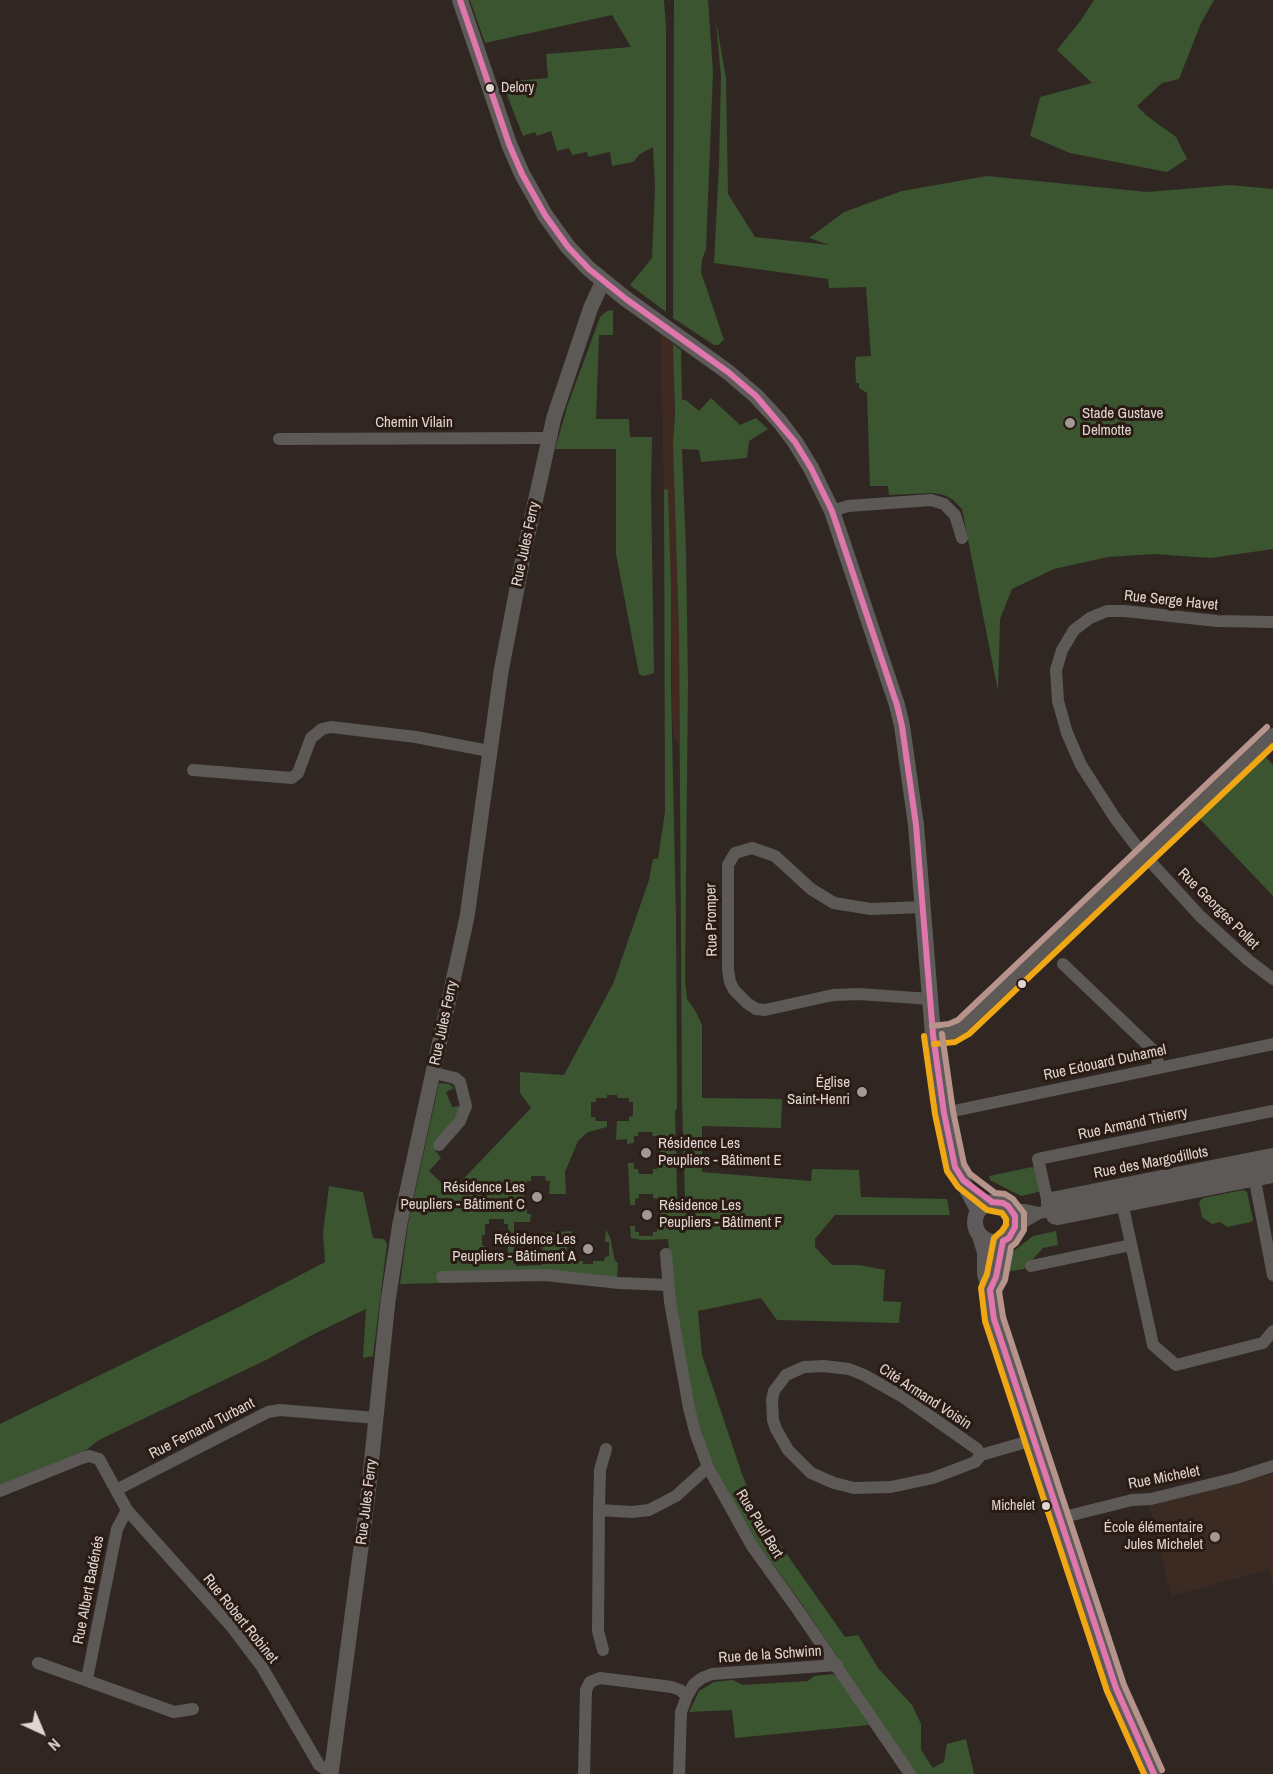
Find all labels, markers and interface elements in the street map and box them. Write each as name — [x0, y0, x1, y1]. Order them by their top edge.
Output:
place label: Delory — [501, 80, 534, 96]
marker: Delory — [484, 82, 496, 94]
place label: Stade Gustave Delmotte — [1082, 405, 1163, 440]
street label: Chemin Vilain — [375, 414, 453, 432]
marker: Stade Gustave Delmotte — [1063, 416, 1077, 430]
street label: Rue Jules Ferry — [508, 500, 544, 588]
street label: Rue Serge Havet — [1123, 587, 1219, 615]
street label: Rue Georges Pollet — [1174, 865, 1262, 953]
street label: Rue Promper — [702, 883, 722, 957]
unlabelled marker — [1016, 978, 1028, 990]
street label: Rue Jules Ferry — [426, 979, 462, 1067]
street label: Rue Edouard Duhamel — [1042, 1041, 1168, 1085]
place label: Église Saint-Henri — [787, 1074, 850, 1109]
marker: Église Saint-Henri — [855, 1085, 869, 1099]
street label: Rue Armand Thierry — [1077, 1104, 1189, 1144]
place label: Résidence Les Peupliers - Bâtiment E — [658, 1135, 782, 1170]
street label: Rue des Margodillots — [1092, 1143, 1210, 1183]
marker: Résidence Les Peupliers - Bâtiment E — [639, 1146, 653, 1160]
place label: Résidence Les Peupliers - Bâtiment C — [401, 1179, 525, 1214]
marker: Résidence Les Peupliers - Bâtiment C — [530, 1190, 544, 1204]
place label: Résidence Les Peupliers - Bâtiment F — [659, 1197, 782, 1232]
marker: Résidence Les Peupliers - Bâtiment F — [640, 1208, 654, 1222]
place label: Résidence Les Peupliers - Bâtiment A — [452, 1231, 576, 1266]
marker: Résidence Les Peupliers - Bâtiment A — [581, 1242, 595, 1256]
street label: Cité Armand Voisin — [875, 1360, 975, 1434]
street label: Rue Fernand Turbant — [146, 1395, 258, 1463]
street label: Rue Jules Ferry — [353, 1458, 381, 1546]
street label: Rue Michelet — [1127, 1462, 1201, 1494]
street label: Rue Paul Bert — [732, 1487, 786, 1561]
place label: Michelet — [992, 1498, 1035, 1514]
marker: Michelet — [1040, 1500, 1052, 1512]
place label: École élémentaire Jules Michelet — [1104, 1519, 1203, 1554]
marker: École élémentaire Jules Michelet — [1208, 1530, 1222, 1544]
street label: Rue Albert Badénés — [70, 1534, 108, 1646]
street label: Rue Robert Robinet — [199, 1571, 281, 1667]
street label: Rue de la Schwinn — [718, 1642, 822, 1668]
north arrow — [12, 1702, 72, 1762]
text: N — [43, 1734, 66, 1756]

